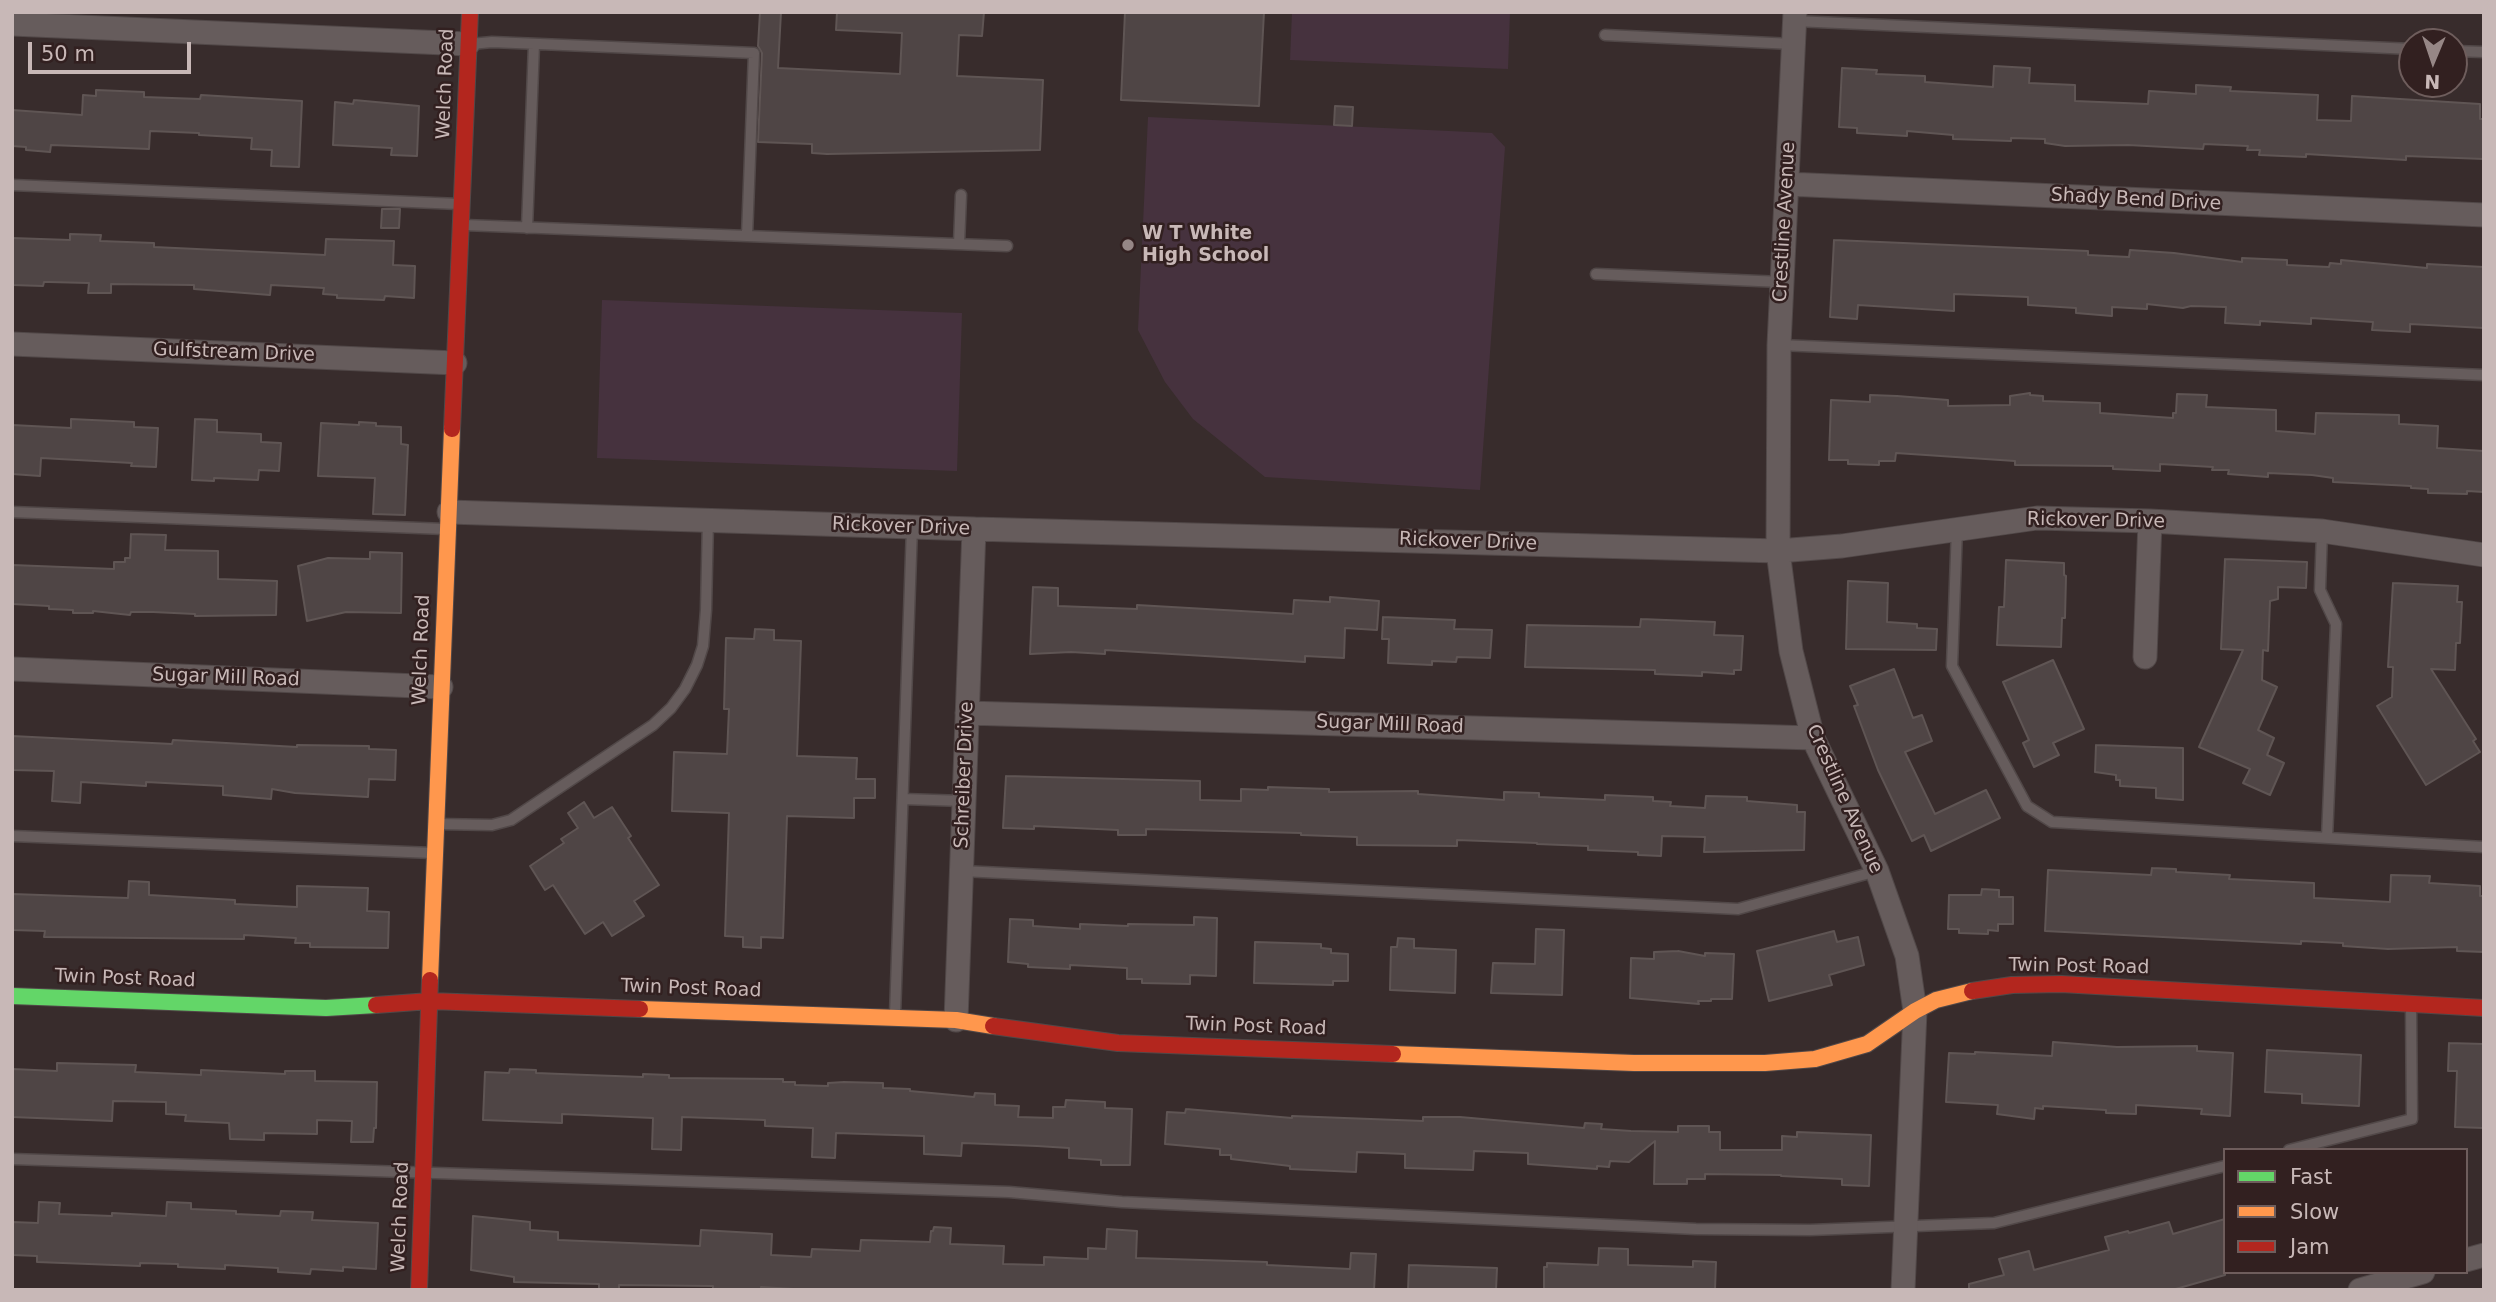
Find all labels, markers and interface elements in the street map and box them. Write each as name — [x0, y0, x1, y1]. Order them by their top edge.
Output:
scale bar — [32, 28, 194, 72]
street label: Welch Road — [433, 28, 459, 140]
north arrow — [2398, 28, 2468, 98]
text: 50 m — [41, 42, 95, 66]
text: N — [2424, 71, 2441, 93]
street label: Crestline Avenue — [1769, 141, 1801, 303]
street label: Shady Bend Drive — [2050, 184, 2222, 216]
place label: W T White High School — [1142, 223, 1269, 267]
marker: W T White High School — [1120, 237, 1136, 253]
street label: Gulfstream Drive — [153, 339, 315, 367]
street label: Rickover Drive — [2027, 508, 2165, 534]
street label: Rickover Drive — [831, 513, 971, 541]
street label: Rickover Drive — [1398, 528, 1538, 556]
street label: Welch Road — [409, 594, 435, 706]
street label: Sugar Mill Road — [152, 664, 300, 692]
street label: Schreiber Drive — [951, 701, 979, 849]
street label: Sugar Mill Road — [1316, 711, 1464, 739]
street label: Crestline Avenue — [1801, 721, 1887, 877]
street label: Twin Post Road — [2008, 954, 2150, 980]
street label: Twin Post Road — [54, 965, 196, 993]
street label: Twin Post Road — [620, 975, 762, 1003]
street label: Twin Post Road — [1185, 1013, 1327, 1041]
legend — [2223, 1148, 2468, 1274]
street label: Welch Road — [388, 1161, 414, 1273]
text: Fast — [2290, 1165, 2332, 1189]
text: Slow — [2290, 1200, 2339, 1224]
text: Jam — [2290, 1235, 2330, 1259]

